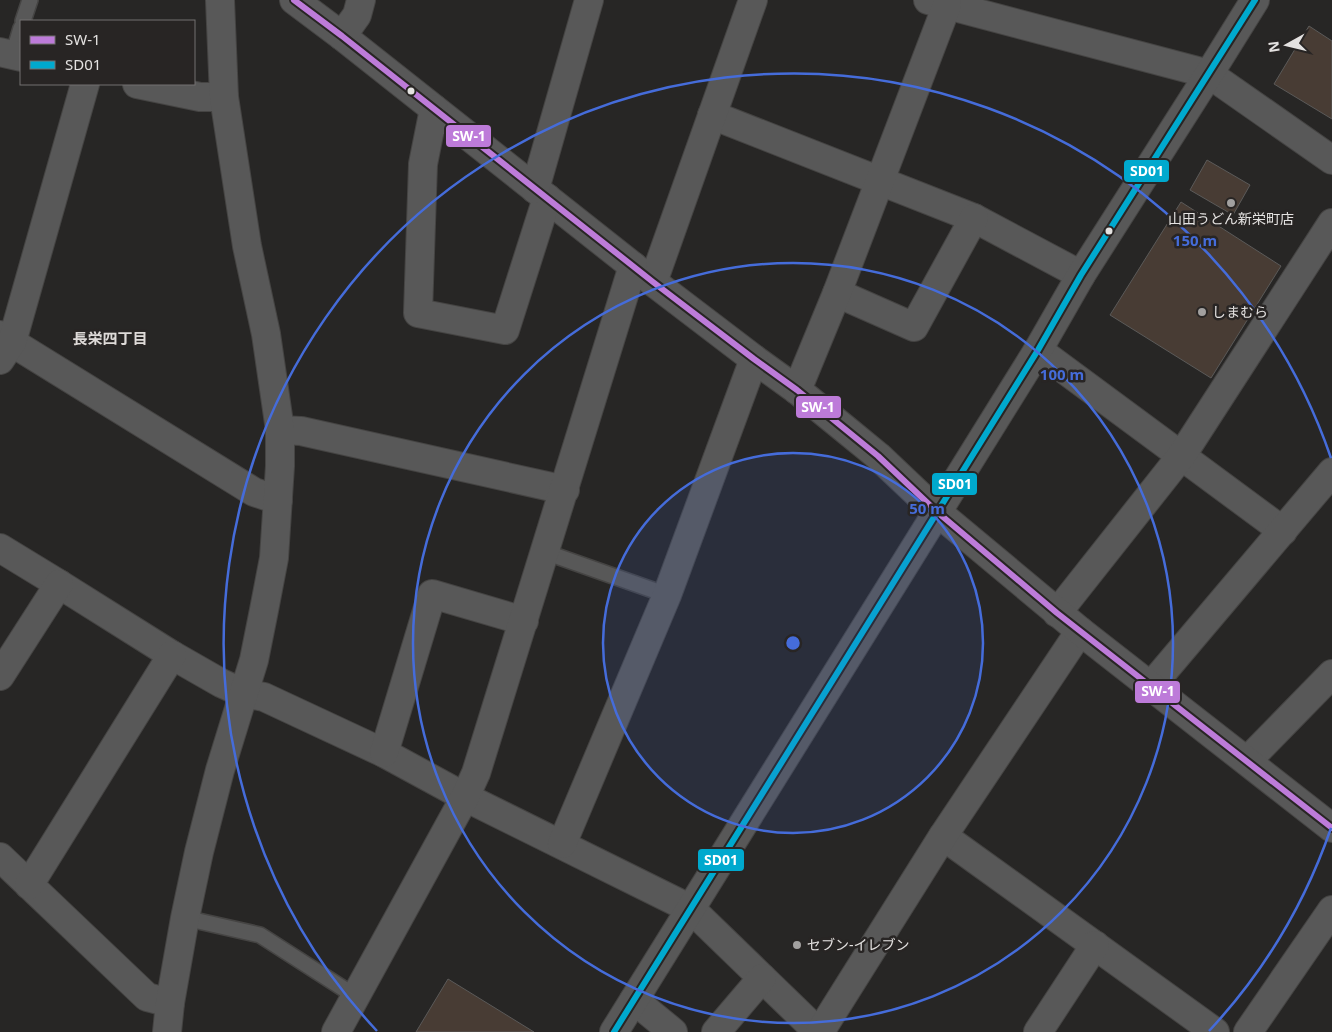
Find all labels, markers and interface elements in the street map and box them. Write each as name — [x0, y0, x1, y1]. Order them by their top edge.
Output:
legend — [20, 20, 195, 85]
north arrow — [1262, 20, 1312, 70]
text: SW-1 — [65, 29, 101, 49]
text: N — [1263, 40, 1284, 54]
text: SD01 — [65, 54, 101, 74]
unlabelled marker — [406, 86, 416, 96]
line badge: SW-1 — [445, 124, 492, 148]
text: SW-1 — [452, 126, 486, 145]
line badge: SD01 — [1123, 159, 1170, 183]
text: SD01 — [1130, 161, 1164, 180]
marker: 山田うどん新栄町店 — [1225, 197, 1237, 209]
place label: 山田うどん新栄町店 — [1168, 209, 1294, 228]
unlabelled marker — [1104, 226, 1114, 236]
text: 150 m — [1173, 230, 1217, 250]
place label: しまむら — [1212, 302, 1268, 321]
marker: しまむら — [1196, 306, 1208, 318]
district label: 長栄四丁目 — [72, 328, 148, 348]
text: 100 m — [1040, 364, 1084, 384]
line badge: SW-1 — [795, 395, 842, 419]
text: SW-1 — [801, 397, 835, 416]
line badge: SD01 — [931, 472, 978, 496]
text: SD01 — [938, 474, 972, 493]
text: 50 m — [909, 498, 945, 518]
centre of rings — [784, 634, 802, 652]
line badge: SW-1 — [1134, 680, 1181, 704]
text: SW-1 — [1141, 681, 1175, 700]
line badge: SD01 — [697, 848, 745, 872]
text: SD01 — [704, 850, 738, 869]
place label: セブン-イレブン — [807, 935, 910, 954]
marker: セブン-イレブン — [791, 939, 803, 951]

